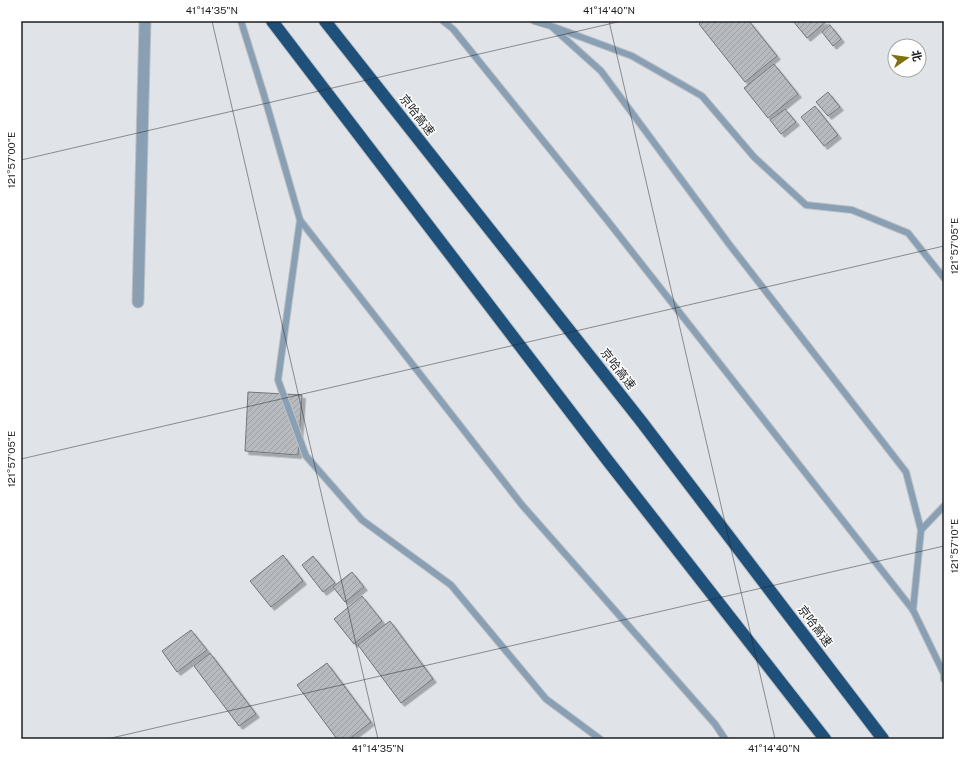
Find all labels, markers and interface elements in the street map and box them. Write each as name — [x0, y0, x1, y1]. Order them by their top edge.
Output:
text: 41°14'35"N — [186, 4, 238, 16]
text: 41°14'40"N — [583, 4, 635, 16]
north arrow — [887, 38, 927, 78]
text: 北 — [910, 49, 924, 62]
street label: 京哈高速 — [397, 92, 437, 138]
text: 121°57'00"E — [5, 132, 17, 188]
text: 121°57'05"E — [948, 218, 960, 274]
street label: 京哈高速 — [598, 346, 638, 392]
text: 121°57'05"E — [5, 431, 17, 487]
text: 121°57'10"E — [948, 519, 960, 573]
street label: 京哈高速 — [795, 603, 835, 649]
text: 41°14'35"N — [352, 742, 404, 754]
text: 41°14'40"N — [748, 742, 800, 754]

